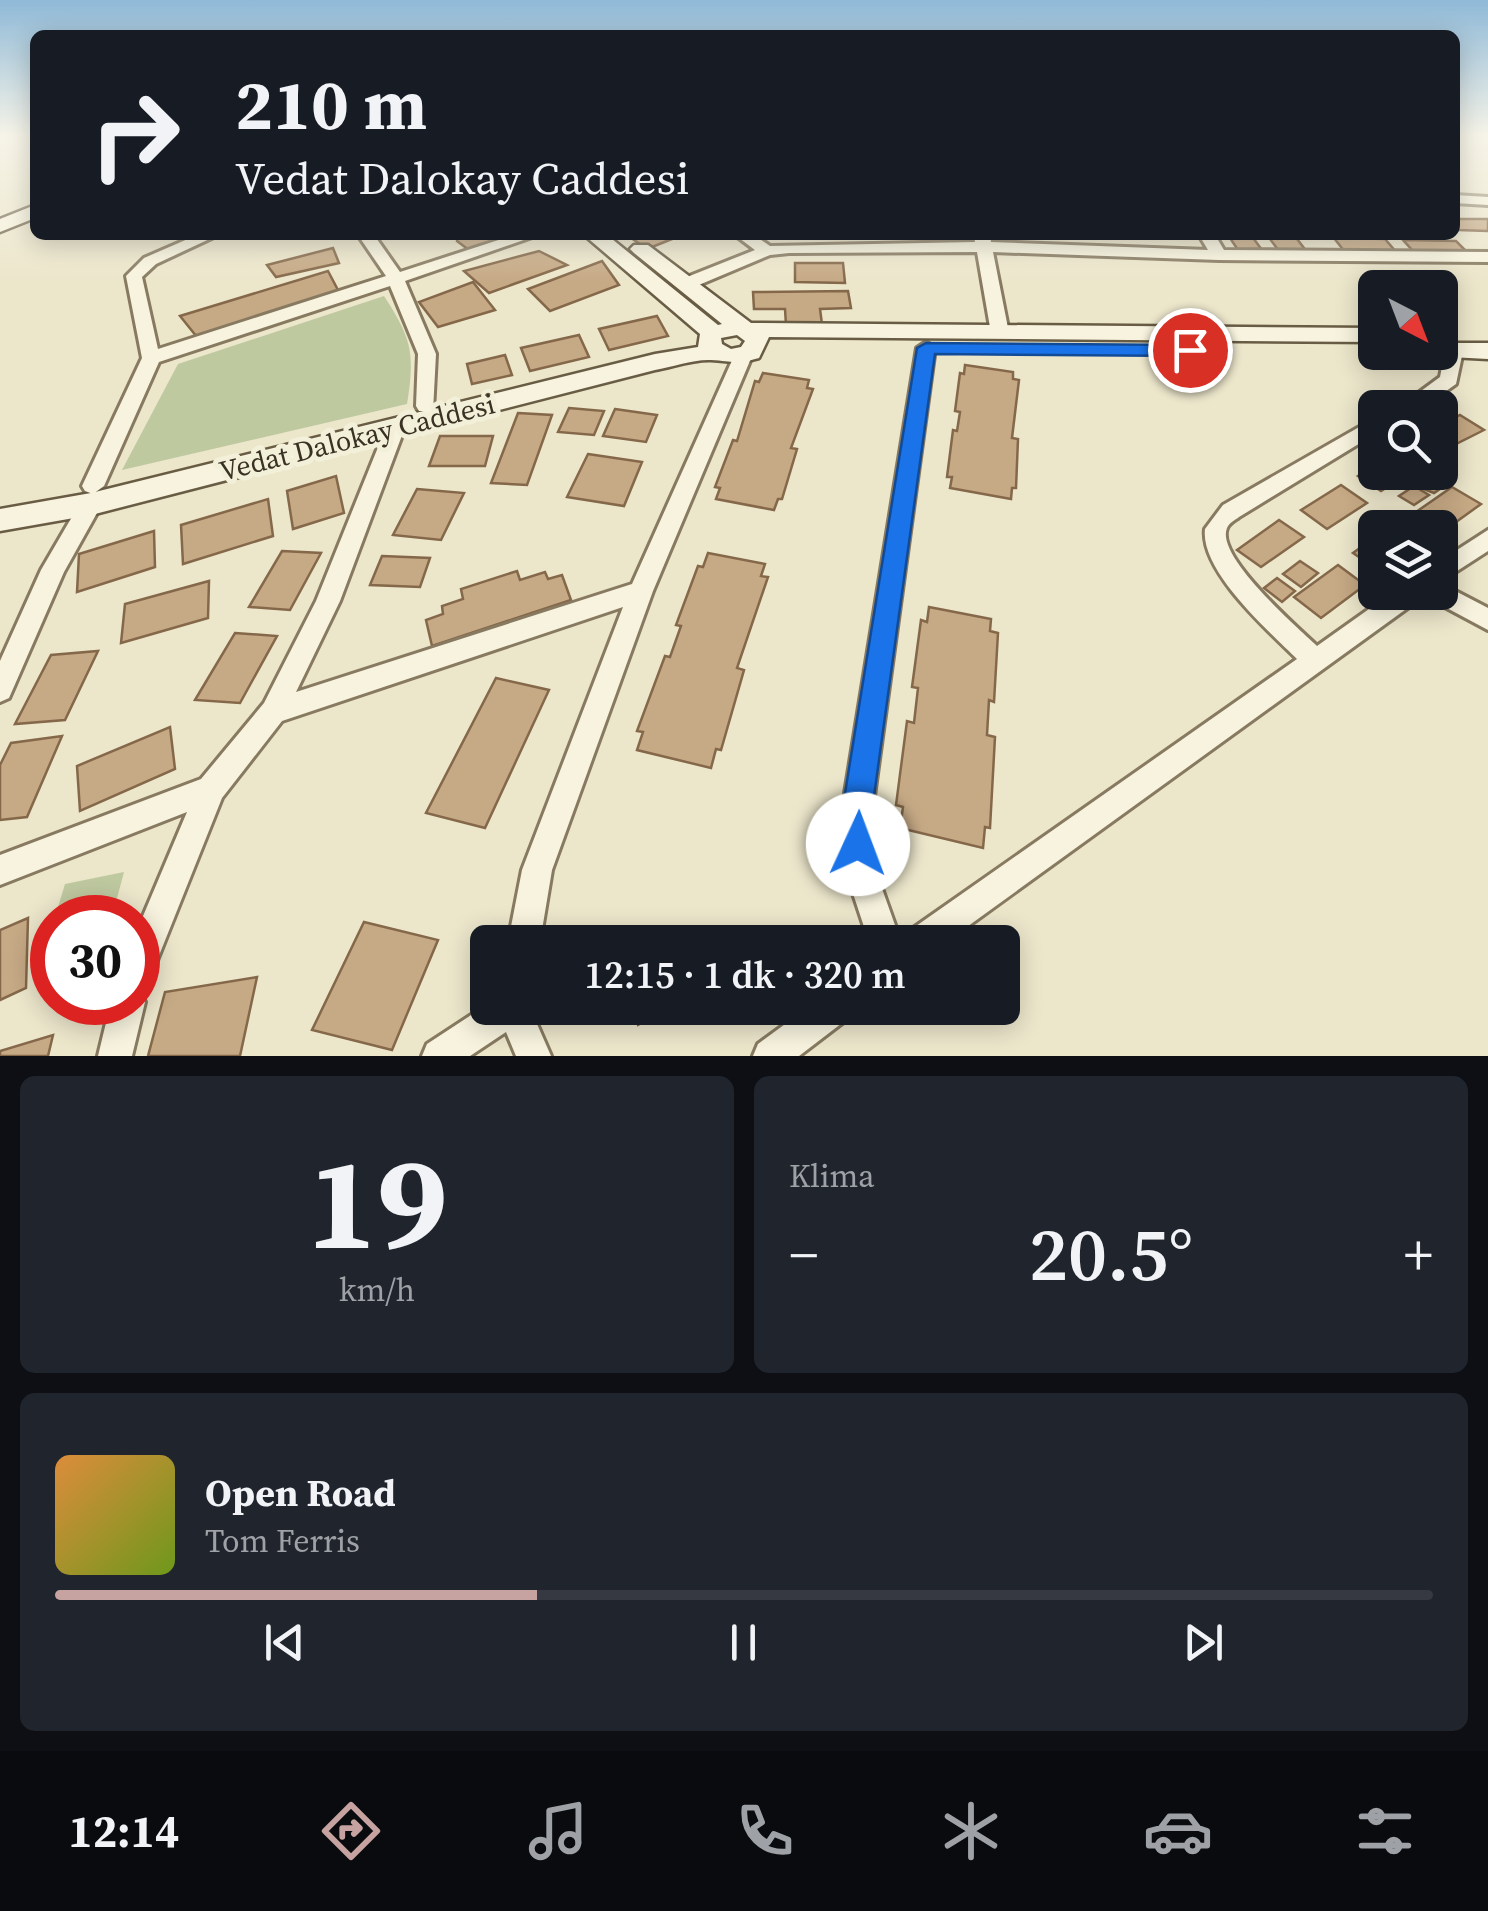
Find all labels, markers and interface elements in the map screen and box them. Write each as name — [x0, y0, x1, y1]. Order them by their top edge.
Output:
text: 210 m — [235, 56, 427, 152]
icon: right — [70, 70, 200, 200]
text: Vedat Dalokay Caddesi — [235, 147, 690, 209]
north arrow — [1358, 270, 1458, 370]
map controls — [1358, 270, 1458, 610]
pin — [1148, 308, 1233, 393]
icon: arrive — [1163, 323, 1218, 378]
street label: Vedat Dalokay Caddesi — [215, 384, 499, 490]
button: search — [1358, 390, 1458, 490]
button: layers — [1358, 510, 1458, 610]
position arrow — [806, 792, 910, 896]
speed limit sign: 30 — [30, 895, 160, 1025]
text: 12:15 · 1 dk · 320 m — [584, 949, 906, 1001]
text: 19 — [307, 1113, 447, 1292]
text: Klima — [789, 1154, 875, 1198]
text: 20.5° — [1029, 1202, 1193, 1305]
text: − — [789, 1217, 818, 1292]
text: + — [1404, 1217, 1433, 1292]
text: km/h — [339, 1268, 415, 1312]
text: Open Road — [205, 1467, 396, 1519]
text: Tom Ferris — [205, 1519, 360, 1563]
icon: previous — [257, 1615, 312, 1670]
icon: pause — [716, 1615, 771, 1670]
icon: next — [1176, 1615, 1231, 1670]
icon: directions — [316, 1796, 386, 1866]
icon: music — [523, 1796, 593, 1866]
icon: phone — [730, 1796, 800, 1866]
icon: climate — [936, 1796, 1006, 1866]
icon: car — [1143, 1796, 1213, 1866]
icon: filters — [1350, 1796, 1420, 1866]
text: 12:14 — [68, 1800, 179, 1862]

